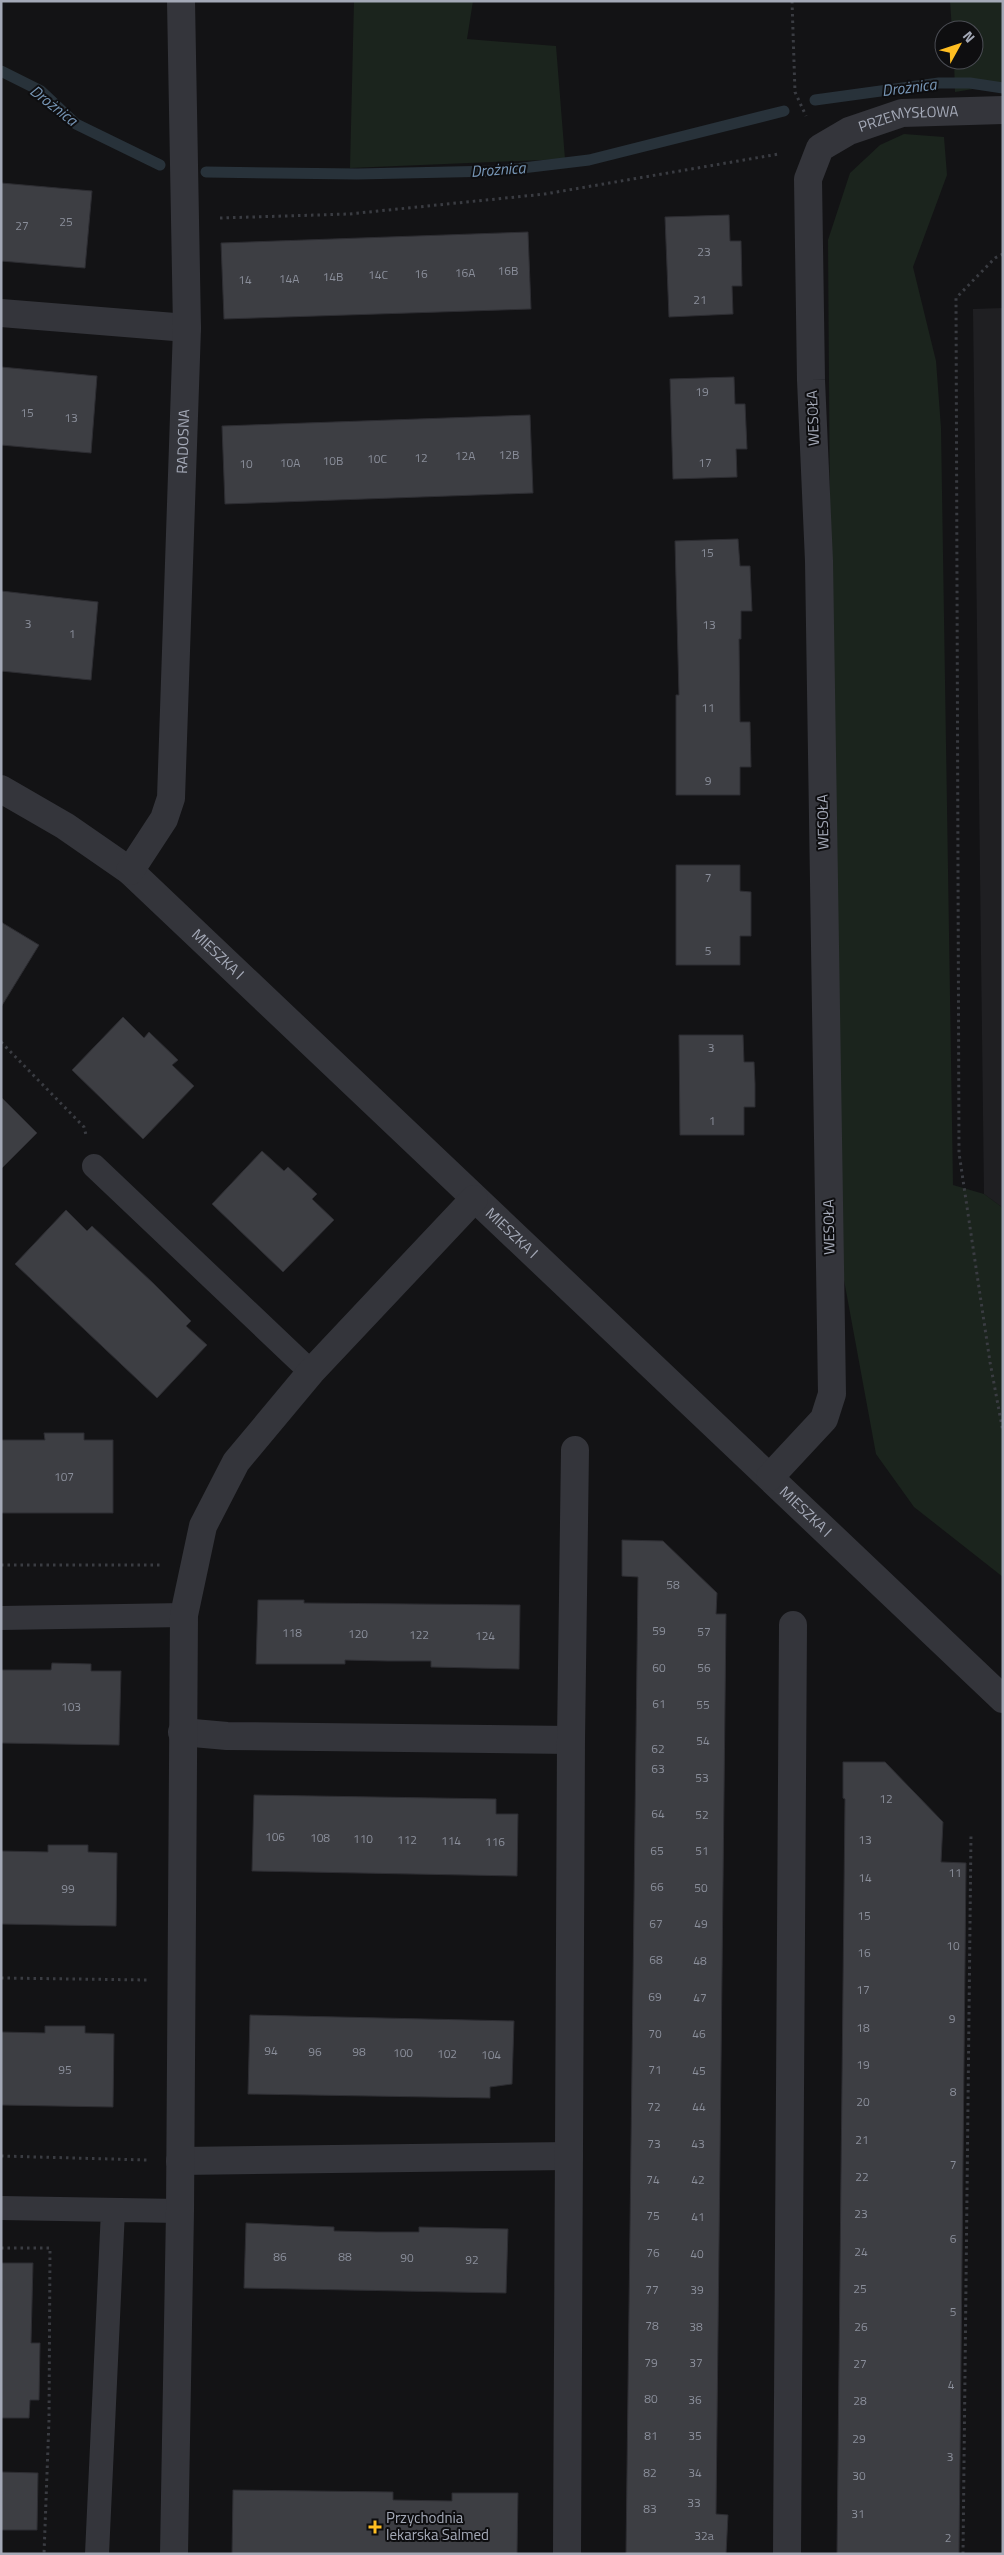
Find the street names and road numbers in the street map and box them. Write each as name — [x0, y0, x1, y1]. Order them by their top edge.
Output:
street label: PRZEMYSŁOWA — [855, 99, 959, 138]
street label: WESOŁA — [800, 390, 825, 446]
street label: RADOSNA — [170, 409, 195, 474]
street label: WESOŁA — [811, 794, 834, 850]
street label: MIESZKA I — [187, 923, 250, 985]
street label: WESOŁA — [817, 1199, 840, 1255]
street label: MIESZKA I — [480, 1202, 544, 1263]
street label: MIESZKA I — [774, 1481, 837, 1542]

